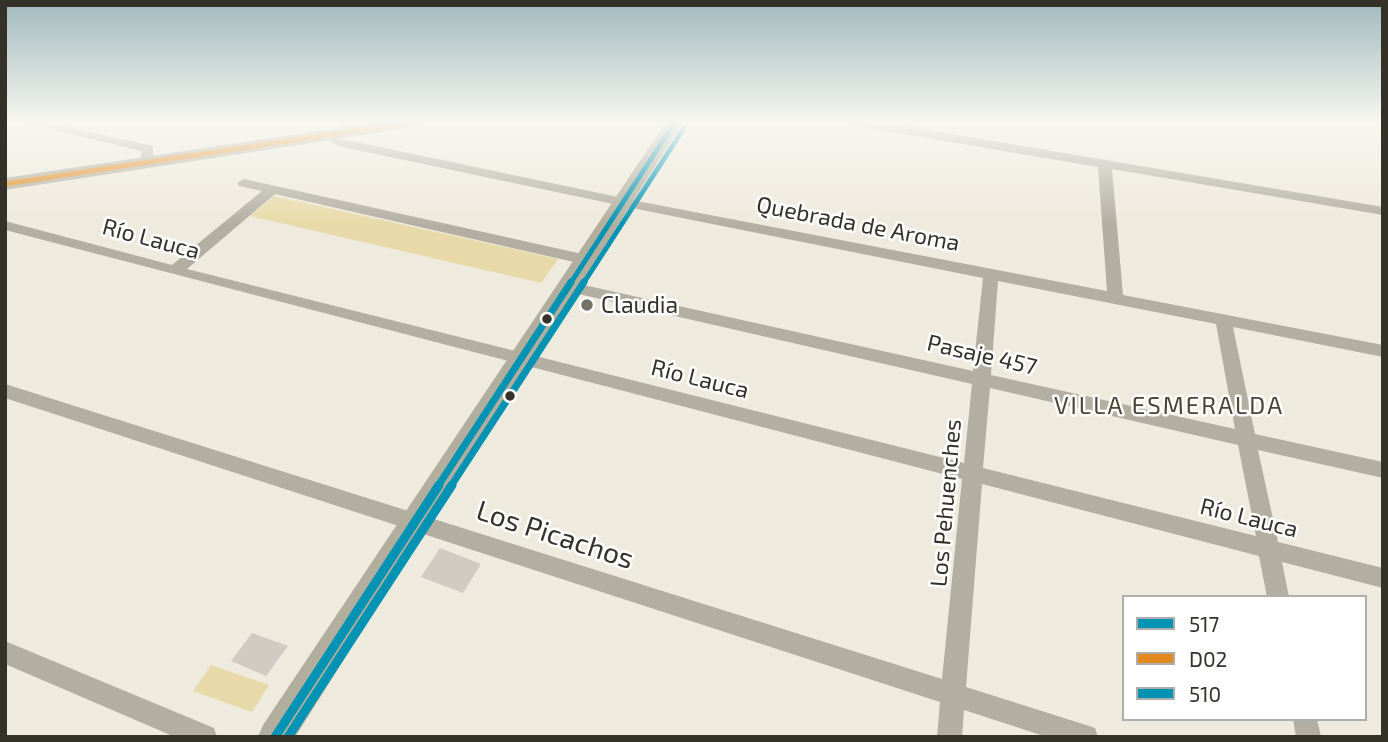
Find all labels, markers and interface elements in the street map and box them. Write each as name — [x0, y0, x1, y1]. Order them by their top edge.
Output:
street label: Quebrada de Aroma — [754, 191, 962, 257]
street label: Río Lauca — [99, 213, 203, 265]
place label: Claudia — [601, 291, 678, 319]
marker: Claudia — [579, 297, 595, 313]
unlabelled marker — [540, 312, 554, 326]
street label: Pasaje 457 — [924, 329, 1040, 381]
street label: Río Lauca — [648, 354, 752, 404]
unlabelled marker — [503, 389, 517, 403]
district label: VILLA ESMERALDA — [1056, 392, 1282, 420]
street label: Los Pehuenches — [925, 418, 967, 588]
street label: Río Lauca — [1197, 493, 1301, 543]
street label: Los Picachos — [472, 494, 638, 576]
legend — [1122, 595, 1367, 721]
text: 517 — [1189, 611, 1219, 636]
text: D02 — [1189, 646, 1227, 671]
text: 510 — [1189, 681, 1221, 706]

